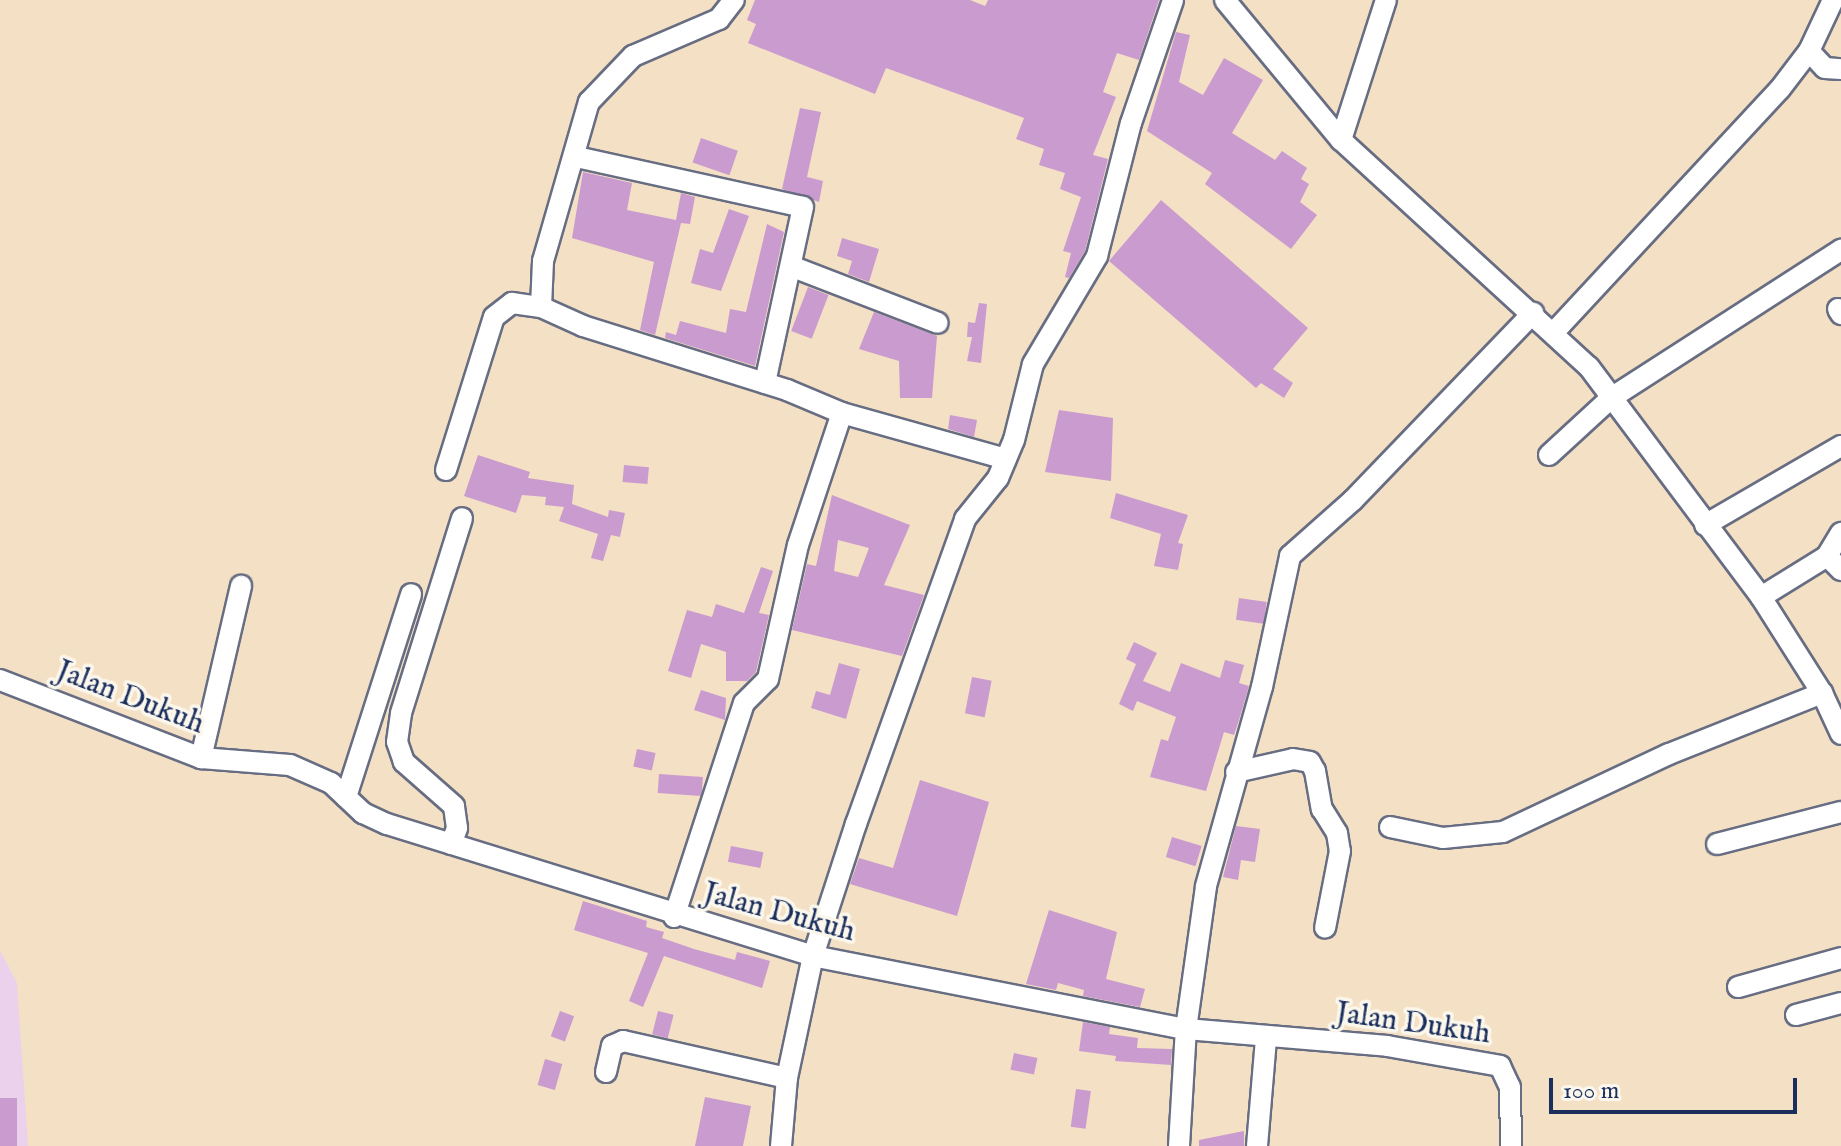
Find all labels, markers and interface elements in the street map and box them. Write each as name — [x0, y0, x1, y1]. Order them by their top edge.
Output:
street label: Jalan Dukuh — [51, 653, 209, 743]
street label: Jalan Dukuh — [699, 876, 859, 950]
street label: Jalan Dukuh — [1334, 995, 1492, 1053]
scale bar — [1553, 1062, 1801, 1112]
text: 100 m — [1563, 1076, 1619, 1107]

